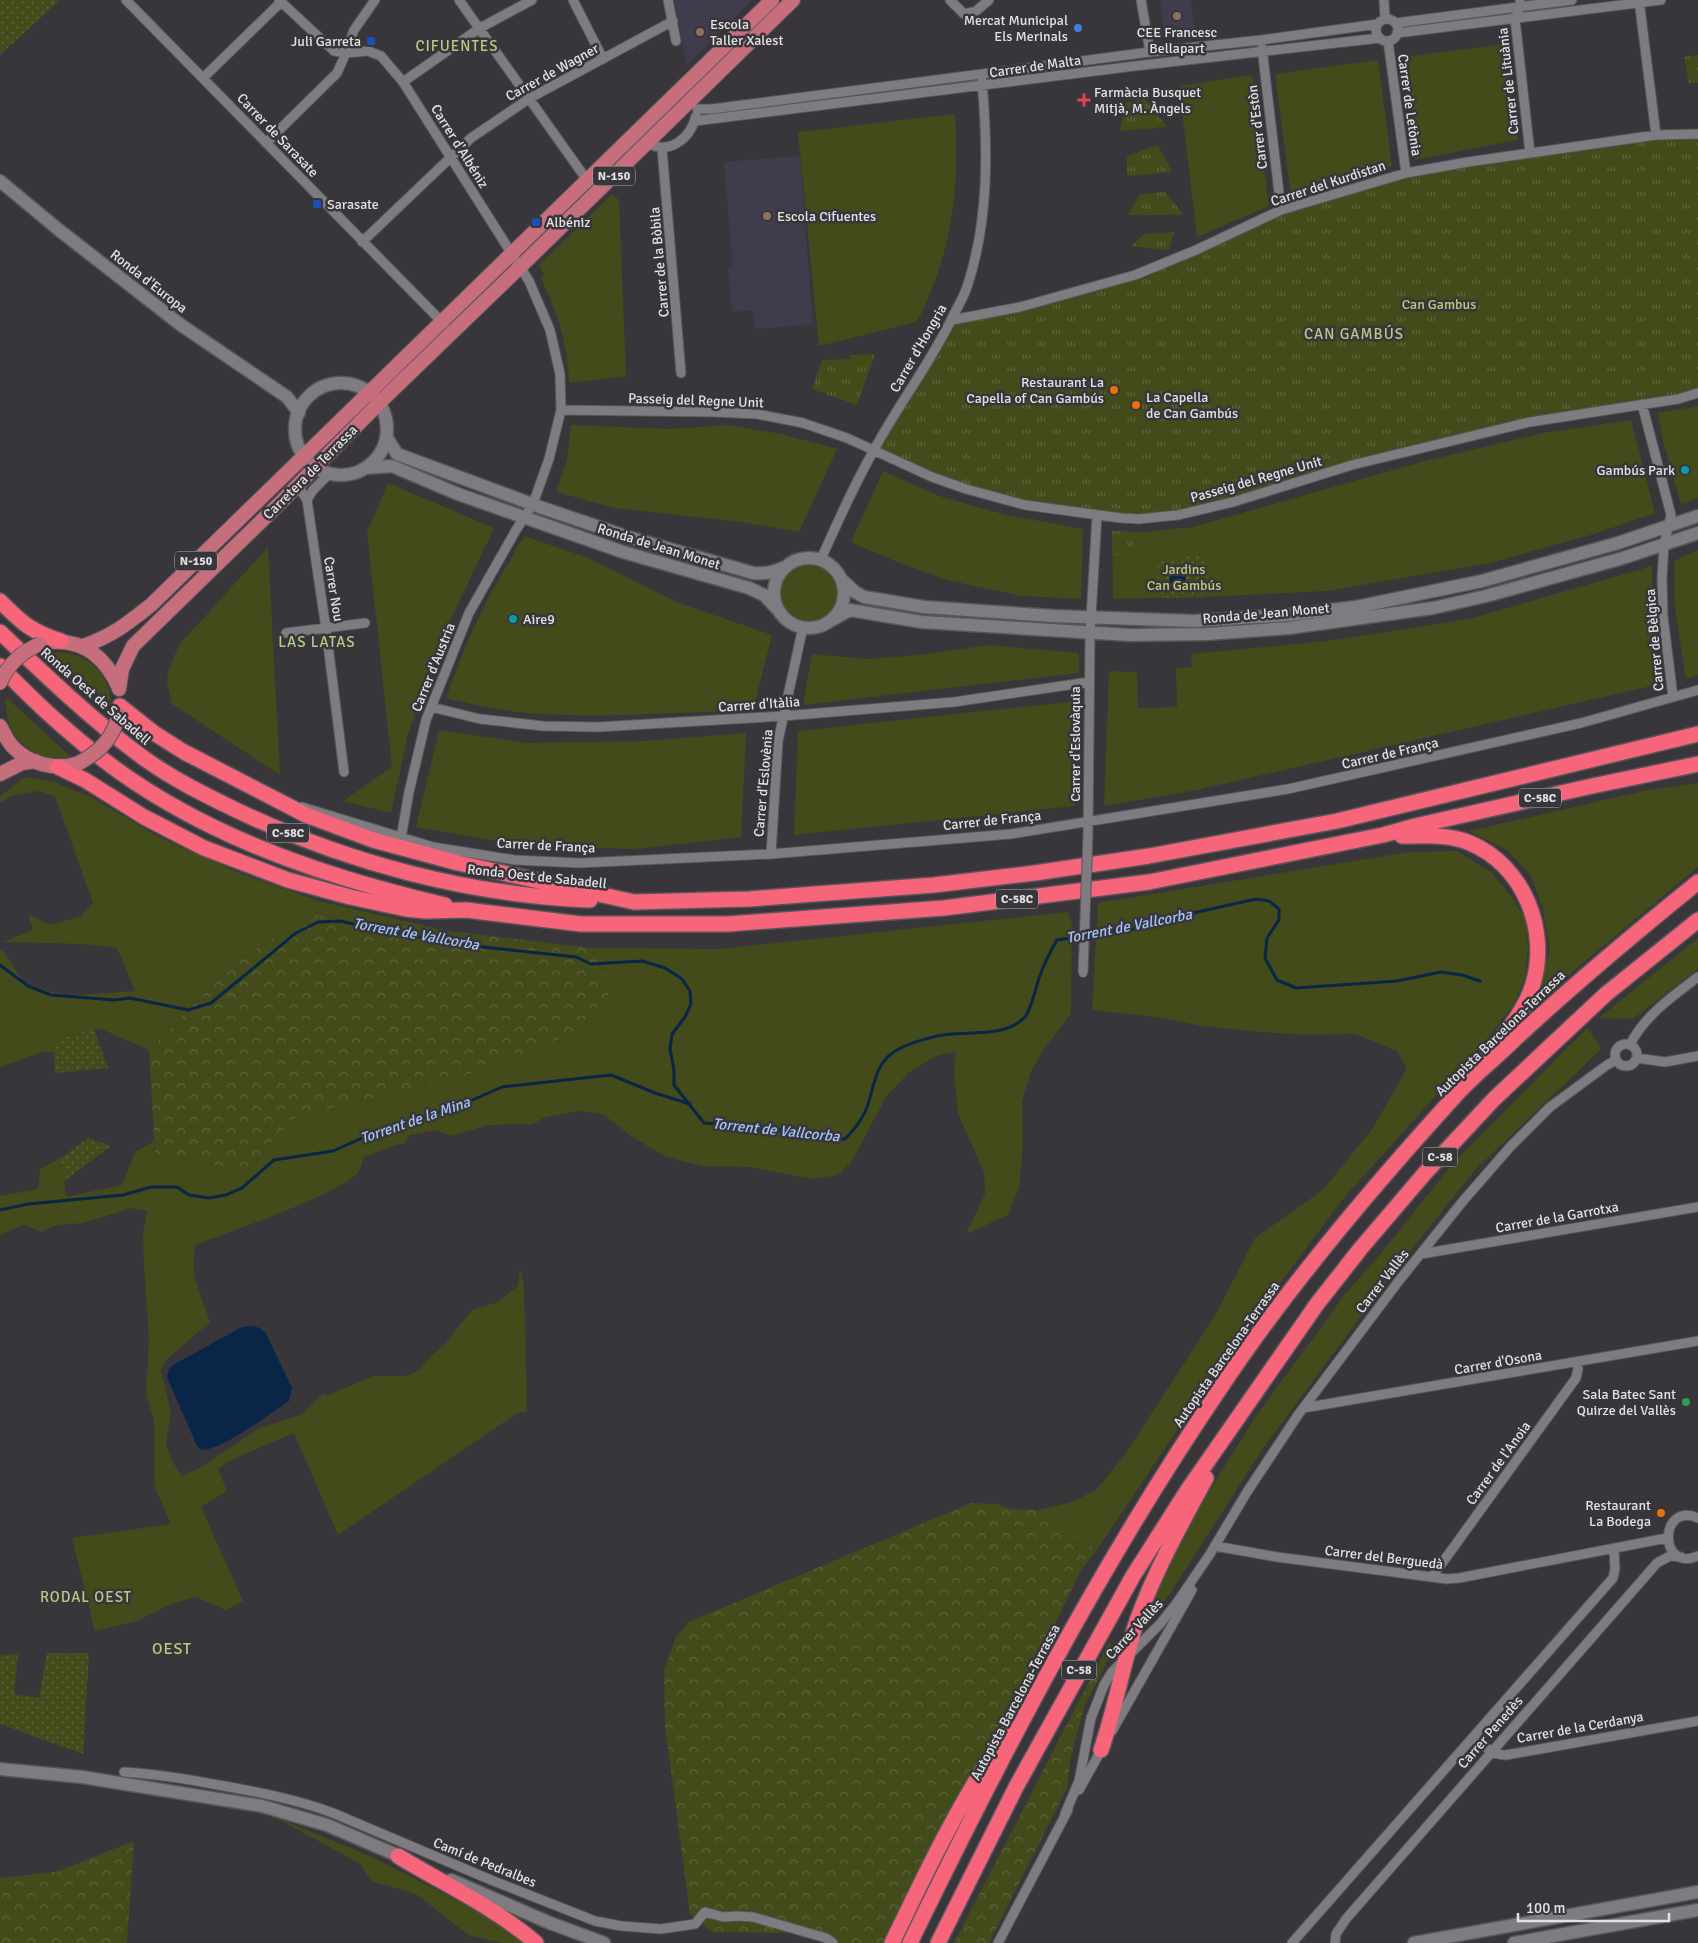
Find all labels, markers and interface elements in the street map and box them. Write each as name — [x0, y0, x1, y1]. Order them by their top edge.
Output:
marker: CEE Francesc Bellapart — [1171, 10, 1183, 22]
place label: Mercat Municipal Els Merinals — [964, 12, 1068, 45]
place label: Escola Taller Xalest — [710, 16, 783, 49]
marker: Mercat Municipal Els Merinals — [1072, 22, 1084, 34]
place label: CEE Francesc Bellapart — [1137, 24, 1218, 57]
marker: Escola Taller Xalest — [694, 26, 706, 38]
street label: Carrer de Lituània — [1494, 27, 1523, 135]
place label: Juli Garreta — [291, 33, 361, 50]
marker: Juli Garreta — [365, 35, 377, 47]
district label: CIFUENTES — [415, 37, 499, 55]
street label: Carrer de Wagner — [503, 39, 603, 105]
street label: Carrer de Malta — [988, 52, 1082, 81]
street label: Carrer de Letònia — [1394, 53, 1425, 157]
place label: Farmàcia Busquet Mitjà, M. Àngels — [1094, 84, 1201, 117]
street label: Carrer d'Estòn — [1244, 84, 1271, 170]
street label: Carrer de Sarasate — [233, 90, 322, 181]
marker: Farmàcia Busquet Mitjà, M. Àngels — [1078, 94, 1090, 106]
street label: Carrer d'Albéniz — [427, 101, 492, 191]
street label: Carrer del Kurdistan — [1268, 157, 1388, 210]
road number: N-150 — [593, 167, 635, 186]
place label: Sarasate — [327, 196, 379, 213]
marker: Sarasate — [311, 198, 323, 210]
street label: Carrer de la Bòbila — [646, 206, 673, 318]
place label: Escola Cifuentes — [777, 208, 876, 225]
marker: Escola Cifuentes — [761, 210, 773, 222]
place label: Albéniz — [546, 214, 591, 231]
marker: Albéniz — [530, 216, 542, 228]
street label: Ronda d'Europa — [107, 246, 191, 317]
park label: Can Gambus — [1402, 296, 1476, 313]
street label: Carrer d'Hongria — [886, 301, 951, 395]
district label: CAN GAMBÚS — [1304, 324, 1404, 343]
place label: Restaurant La Capella of Can Gambús — [966, 374, 1104, 407]
marker: Restaurant La Capella of Can Gambús — [1108, 384, 1120, 396]
place label: La Capella de Can Gambús — [1146, 389, 1238, 422]
street label: Passeig del Regne Unit — [628, 390, 764, 411]
marker: La Capella de Can Gambús — [1130, 399, 1142, 411]
street label: Carretera de Terrassa — [260, 422, 361, 523]
street label: Passeig del Regne Unit — [1189, 453, 1324, 506]
place label: Gambús Park — [1597, 462, 1675, 479]
marker: Gambús Park — [1679, 464, 1691, 476]
street label: Ronda de Jean Monet — [595, 520, 722, 573]
road number: N-150 — [175, 552, 217, 570]
street label: Carrer Nou — [320, 556, 347, 623]
park label: Jardins Can Gambús — [1147, 561, 1221, 594]
street label: Carrer de Bèlgica — [1642, 588, 1667, 692]
street label: Ronda de Jean Monet — [1202, 599, 1330, 628]
place label: Aire9 — [523, 611, 555, 628]
marker: Aire9 — [507, 613, 519, 625]
street label: Carrer d'Austria — [408, 620, 459, 714]
district label: LAS LATAS — [278, 633, 356, 651]
street label: Ronda Oest de Sabadell — [37, 644, 154, 749]
street label: Carrer d'Eslovàquia — [1067, 686, 1084, 802]
street label: Carrer d'Itàlia — [718, 693, 801, 716]
street label: Carrer d'Eslovènia — [750, 729, 777, 838]
street label: Carrer de França — [1340, 734, 1440, 773]
road number: C-58C — [1519, 788, 1561, 808]
street label: Carrer de França — [942, 807, 1042, 834]
road number: C-58C — [267, 824, 309, 842]
street label: Carrer de França — [496, 834, 596, 857]
street label: Ronda Oest de Sabadell — [466, 861, 608, 892]
road number: C-58C — [996, 890, 1038, 909]
water label: Torrent de Vallcorba — [1065, 905, 1194, 947]
water label: Torrent de Vallcorba — [352, 914, 481, 954]
street label: Autopista Barcelona-Terrassa — [1432, 967, 1569, 1100]
water label: Torrent de la Mina — [358, 1093, 473, 1147]
water label: Torrent de Vallcorba — [712, 1114, 841, 1146]
road number: C-58 — [1422, 1148, 1458, 1166]
street label: Carrer de la Garrotxa — [1494, 1198, 1620, 1237]
street label: Carrer Vallès — [1352, 1246, 1413, 1317]
street label: Autopista Barcelona-Terrassa — [1170, 1278, 1283, 1430]
street label: Carrer d'Osona — [1453, 1346, 1543, 1379]
place label: Sala Batec Sant Quirze del Vallès — [1577, 1386, 1676, 1419]
marker: Sala Batec Sant Quirze del Vallès — [1680, 1396, 1692, 1408]
street label: Carrer de l'Anoia — [1462, 1418, 1534, 1508]
place label: Restaurant La Bodega — [1585, 1497, 1651, 1530]
marker: Restaurant La Bodega — [1655, 1507, 1667, 1519]
street label: Carrer del Berguedà — [1324, 1542, 1444, 1573]
district label: RODAL OEST — [40, 1588, 132, 1606]
street label: Carrer Vallès — [1102, 1596, 1167, 1663]
street label: Autopista Barcelona-Terrassa — [967, 1621, 1064, 1783]
district label: OEST — [152, 1639, 192, 1659]
road number: C-58 — [1062, 1660, 1096, 1680]
street label: Carrer Penedès — [1454, 1693, 1526, 1772]
street label: Carrer de la Cerdanya — [1515, 1708, 1645, 1747]
street label: Camí de Pedralbes — [431, 1834, 539, 1891]
scale bar — [1518, 1890, 1669, 1922]
text: 100 m — [1526, 1899, 1566, 1917]

